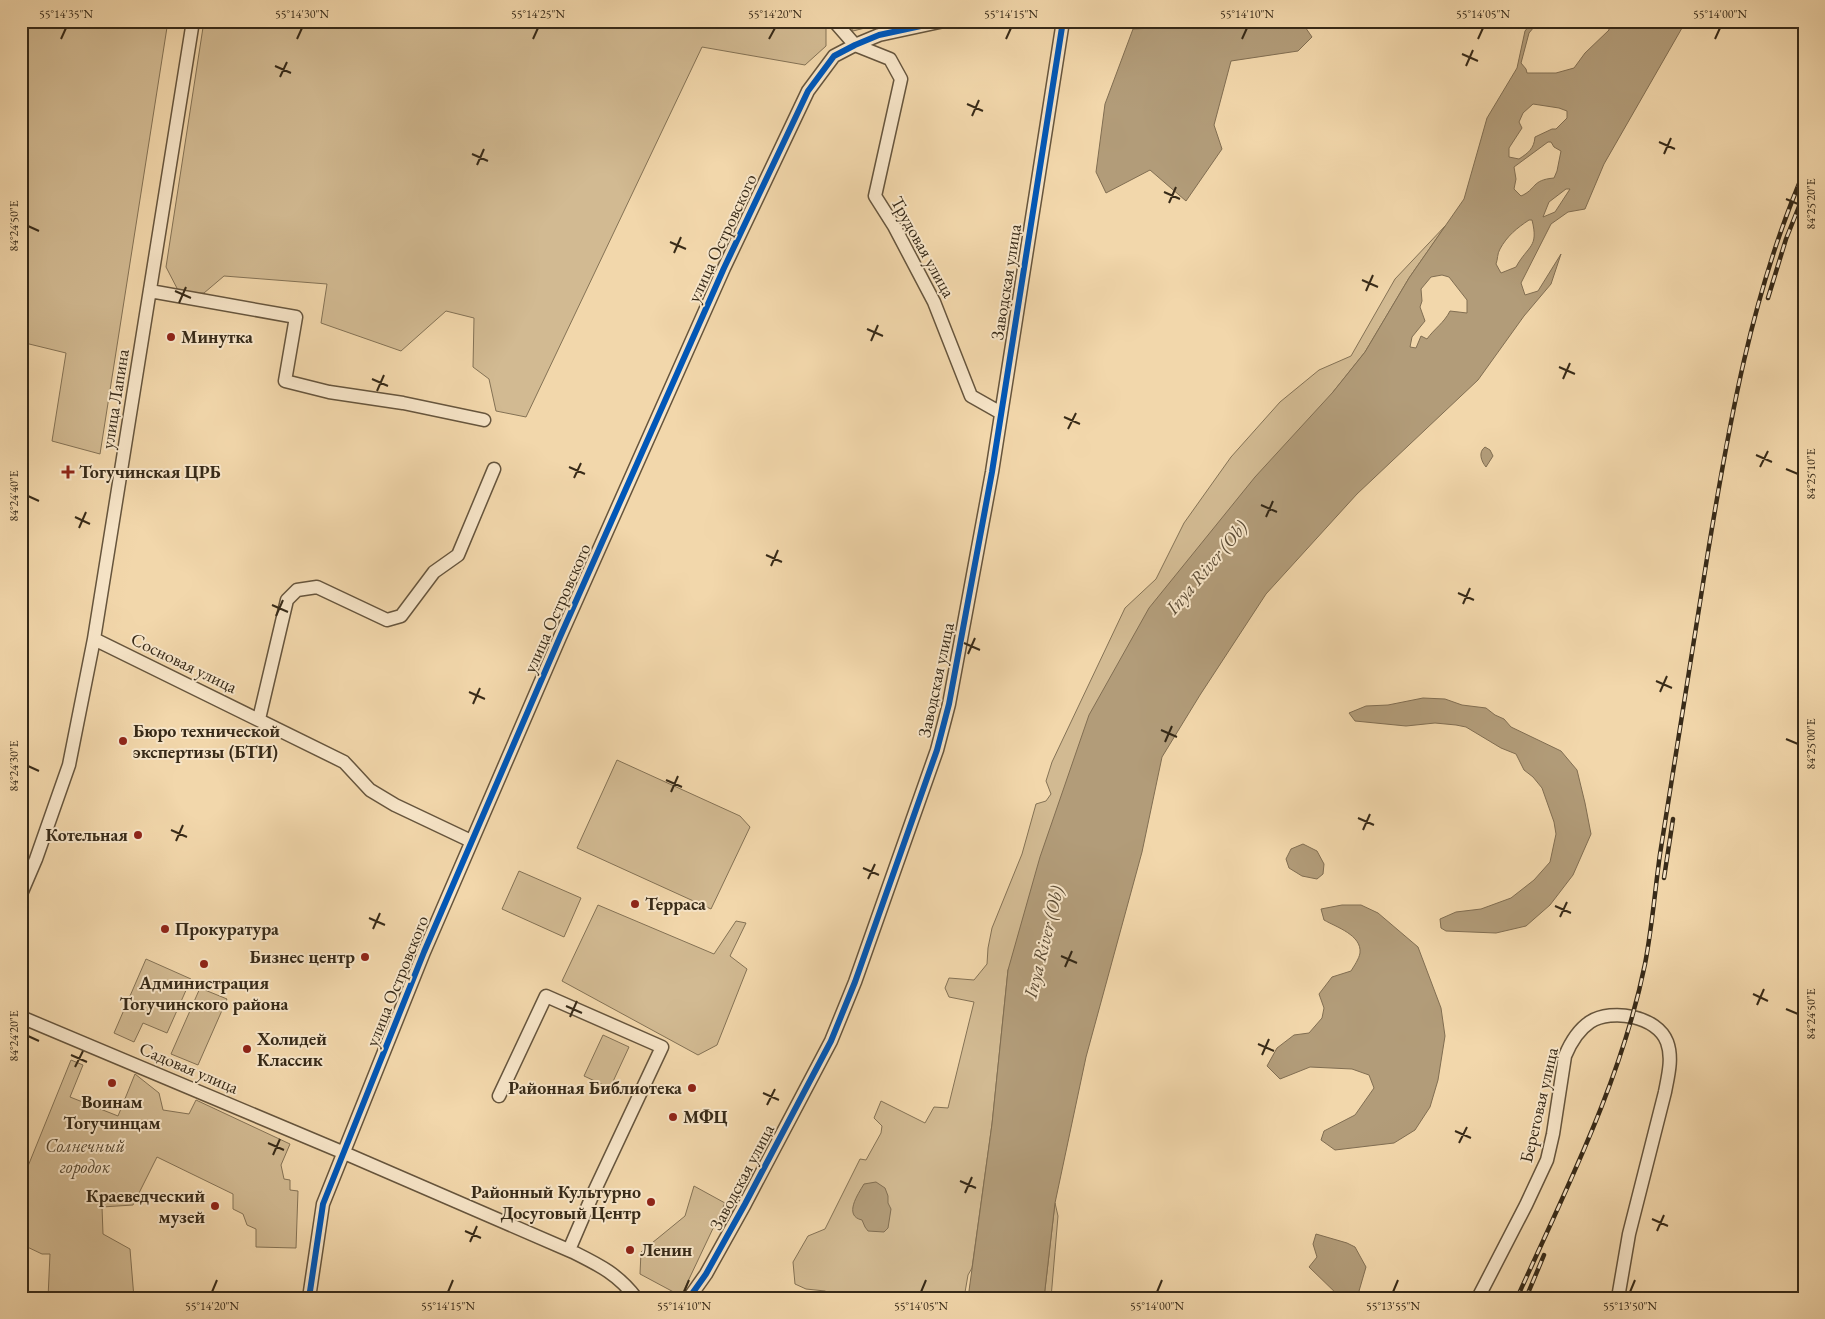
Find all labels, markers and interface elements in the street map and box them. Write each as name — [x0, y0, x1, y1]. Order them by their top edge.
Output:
text: 55°14'35"N — [39, 6, 93, 22]
text: 55°14'30"N — [275, 6, 329, 22]
text: 55°14'25"N — [511, 6, 565, 22]
text: 55°14'20"N — [748, 6, 802, 22]
text: 55°14'15"N — [984, 6, 1038, 22]
text: 55°14'10"N — [1220, 6, 1274, 22]
text: 55°14'05"N — [1456, 6, 1510, 22]
text: 55°14'00"N — [1693, 6, 1747, 22]
street label: улица Островского — [682, 170, 761, 306]
text: 84°25'20"E — [1803, 178, 1819, 230]
street label: Трудовая улица — [886, 192, 961, 302]
text: 84°24'50"E — [6, 200, 22, 252]
street label: Заводская улица — [985, 222, 1026, 341]
place label: Минутка — [181, 325, 253, 348]
marker: Минутка — [165, 331, 177, 343]
street label: улица Лапина — [95, 347, 134, 450]
text: 84°25'10"E — [1803, 448, 1819, 500]
place label: Тогучинская ЦРБ — [79, 460, 221, 483]
marker: Тогучинская ЦРБ — [61, 465, 75, 479]
text: 84°24'40"E — [6, 470, 22, 522]
water label: Inya River (Ob) — [1159, 515, 1253, 620]
street label: улица Островского — [518, 539, 595, 676]
street label: Заводская улица — [912, 620, 959, 739]
street label: Сосновая улица — [127, 627, 242, 699]
text: 84°25'00"E — [1803, 718, 1819, 770]
place label: Бюро технической экспертизы (БТИ) — [133, 719, 281, 763]
marker: Бюро технической экспертизы (БТИ) — [117, 735, 129, 747]
text: 84°24'30"E — [6, 740, 22, 792]
place label: Котельная — [45, 823, 128, 846]
marker: Котельная — [132, 829, 144, 841]
water label: Inya River (Ob) — [1017, 883, 1070, 1002]
place label: Терраса — [645, 892, 706, 915]
marker: Терраса — [629, 898, 641, 910]
street label: улица Островского — [360, 912, 433, 1050]
place label: Прокуратура — [175, 917, 279, 940]
marker: Прокуратура — [159, 923, 171, 935]
place label: Бизнес центр — [249, 945, 355, 968]
marker: Бизнес центр — [359, 951, 371, 963]
marker: Администрация Тогучинского района — [198, 958, 210, 970]
place label: Администрация Тогучинского района — [120, 971, 289, 1015]
text: 84°24'50"E — [1803, 988, 1819, 1040]
text: 84°24'20"E — [6, 1010, 22, 1062]
place label: Холидей Классик — [256, 1027, 327, 1071]
street label: Садовая улица — [136, 1036, 243, 1099]
marker: Холидей Классик — [241, 1043, 253, 1055]
street label: Береговая улица — [1514, 1044, 1563, 1165]
place label: Районная Библиотека — [508, 1076, 682, 1099]
marker: Воинам Тогучинцам — [106, 1077, 118, 1089]
marker: Районная Библиотека — [686, 1082, 698, 1094]
place label: Воинам Тогучинцам — [63, 1090, 161, 1134]
place label: МФЦ — [683, 1105, 728, 1128]
marker: МФЦ — [667, 1111, 679, 1123]
street label: Заводская улица — [704, 1119, 780, 1234]
park label: Солнечный городок — [45, 1134, 125, 1179]
place label: Районный Культурно Досуговый Центр — [471, 1180, 641, 1224]
place label: Краеведческий музей — [86, 1184, 205, 1228]
marker: Районный Культурно Досуговый Центр — [645, 1196, 657, 1208]
marker: Краеведческий музей — [209, 1200, 221, 1212]
place label: Ленин — [640, 1238, 693, 1261]
marker: Ленин — [624, 1244, 636, 1256]
text: 55°14'20"N — [185, 1298, 239, 1314]
text: 55°14'15"N — [421, 1298, 475, 1314]
text: 55°14'10"N — [657, 1298, 711, 1314]
text: 55°14'05"N — [894, 1298, 948, 1314]
text: 55°14'00"N — [1130, 1298, 1184, 1314]
text: 55°13'55"N — [1366, 1298, 1420, 1314]
text: 55°13'50"N — [1603, 1298, 1657, 1314]

